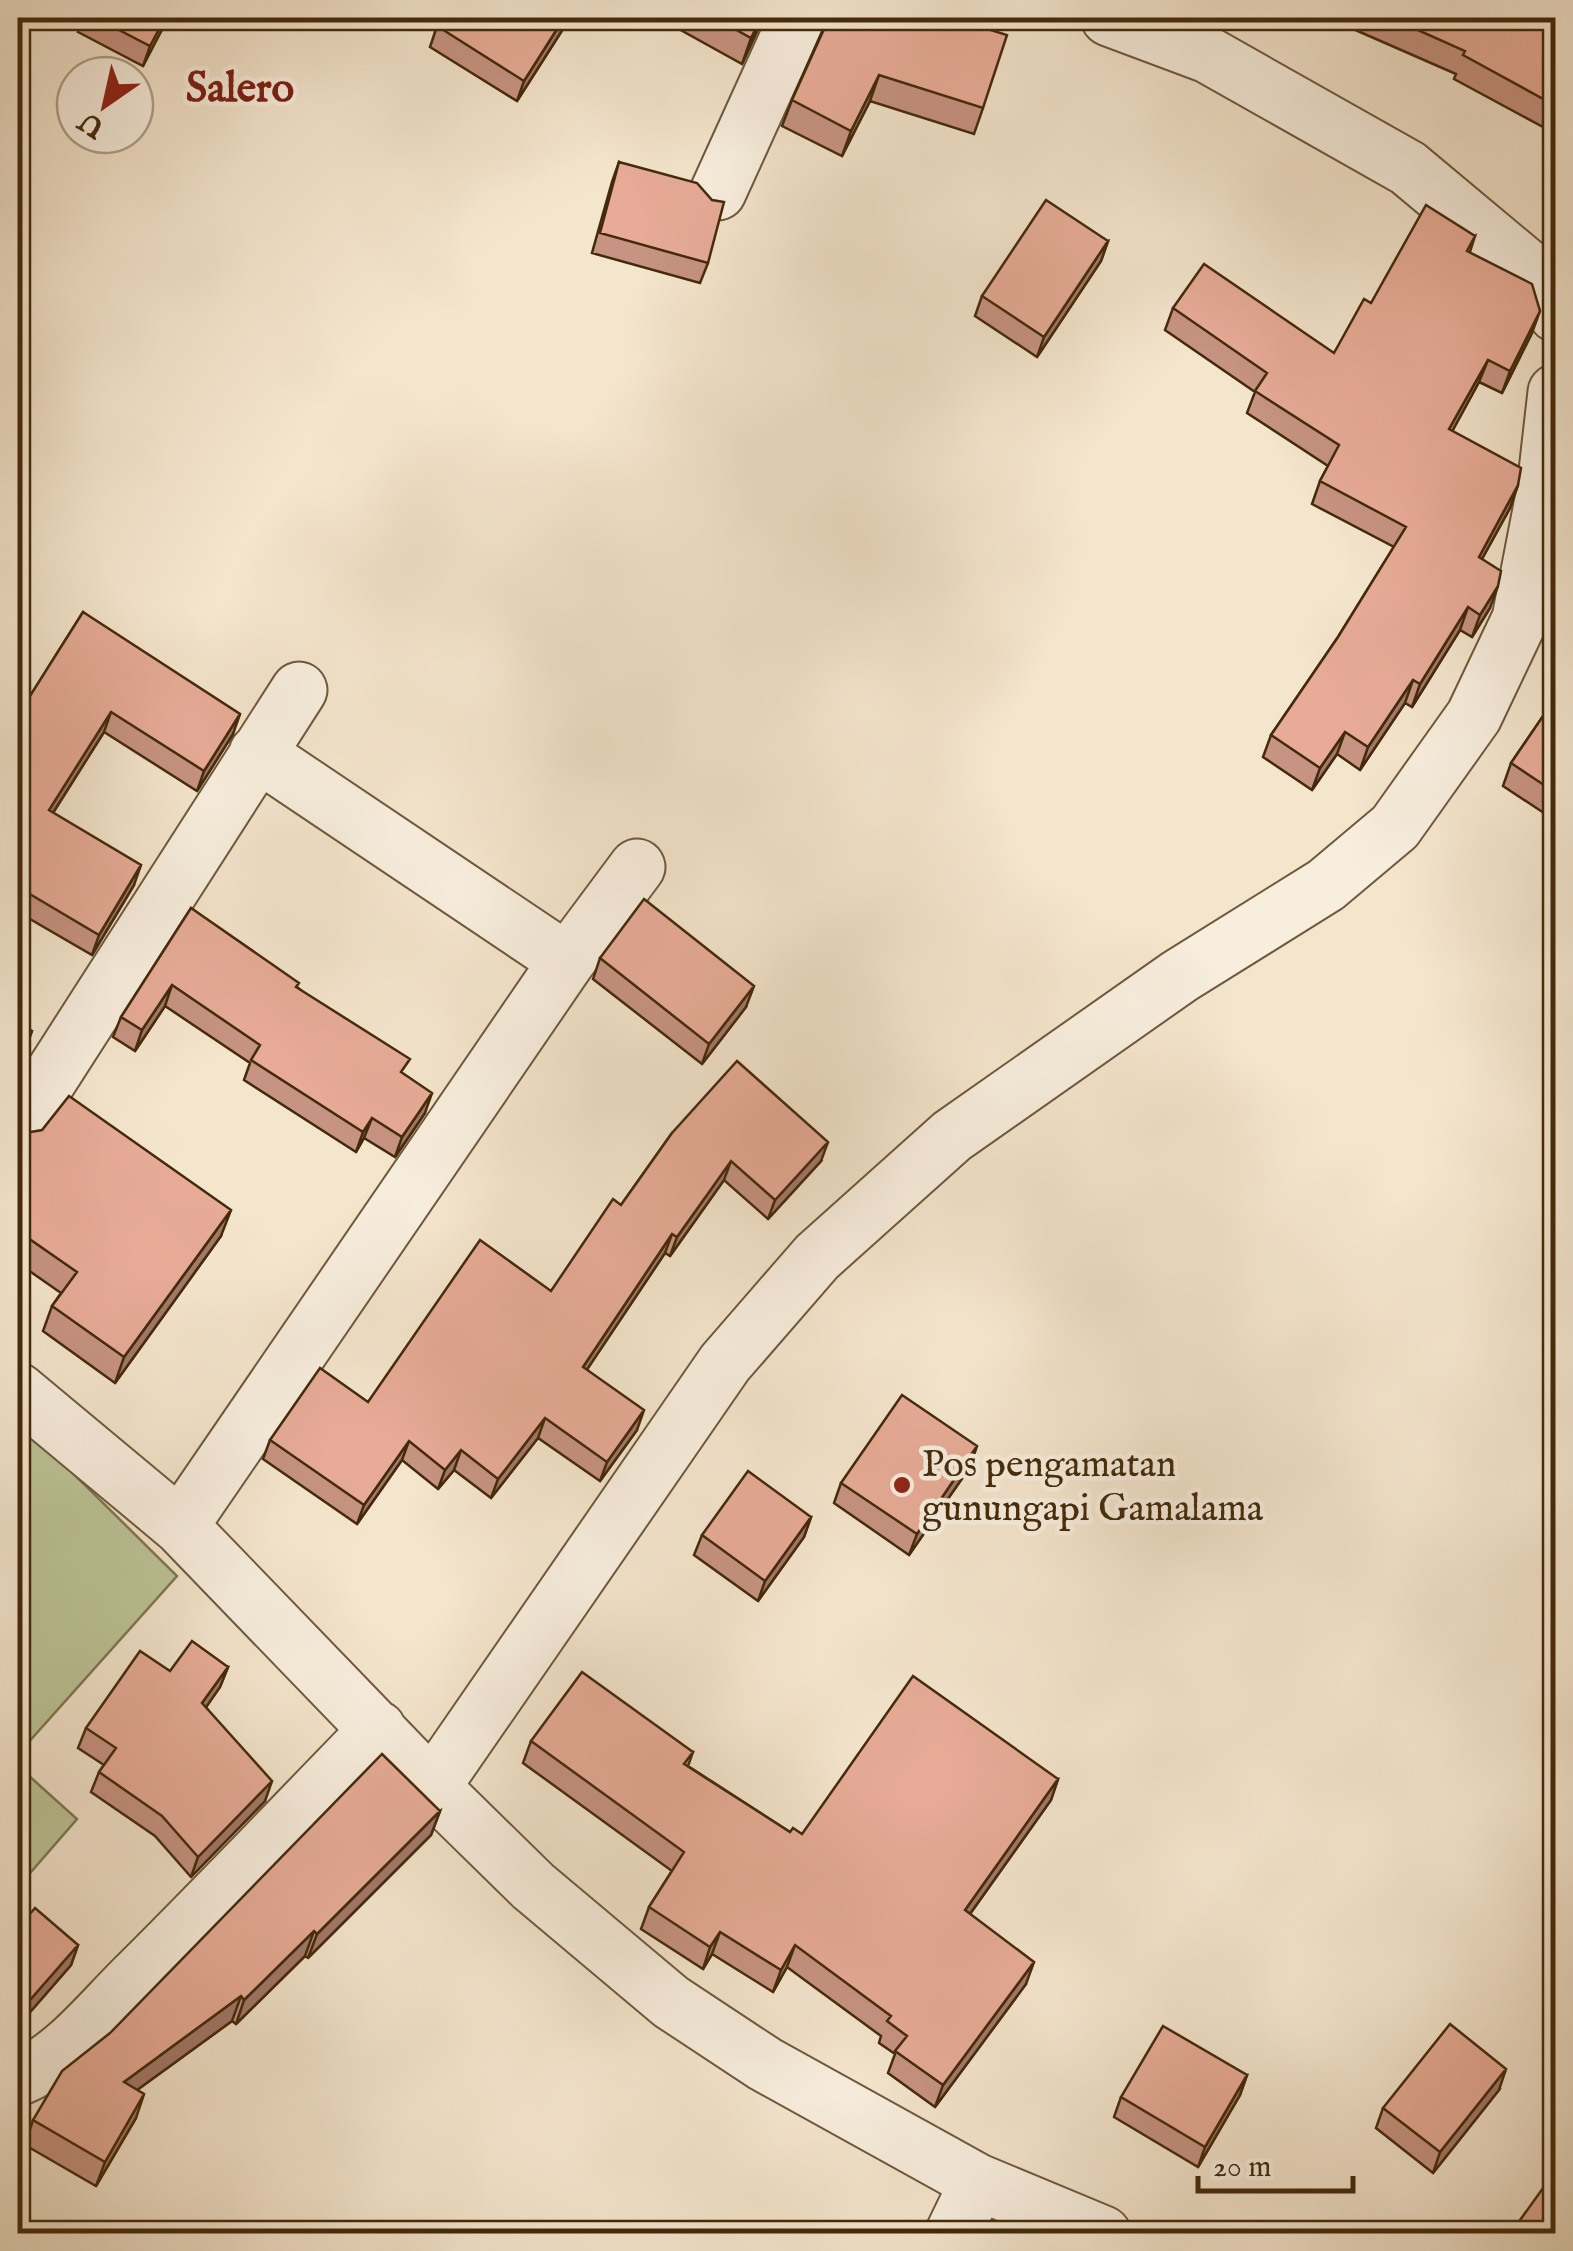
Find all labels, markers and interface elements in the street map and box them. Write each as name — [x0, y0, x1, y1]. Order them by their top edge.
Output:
north arrow — [55, 55, 155, 155]
district label: Salero — [186, 63, 294, 116]
text: U — [72, 102, 112, 145]
place label: Pos pengamatan gunungapi Gamalama — [922, 1442, 1264, 1534]
marker: Pos pengamatan gunungapi Gamalama — [891, 1474, 913, 1496]
scale bar — [1198, 2131, 1353, 2193]
text: 20 m — [1213, 2149, 1272, 2187]

